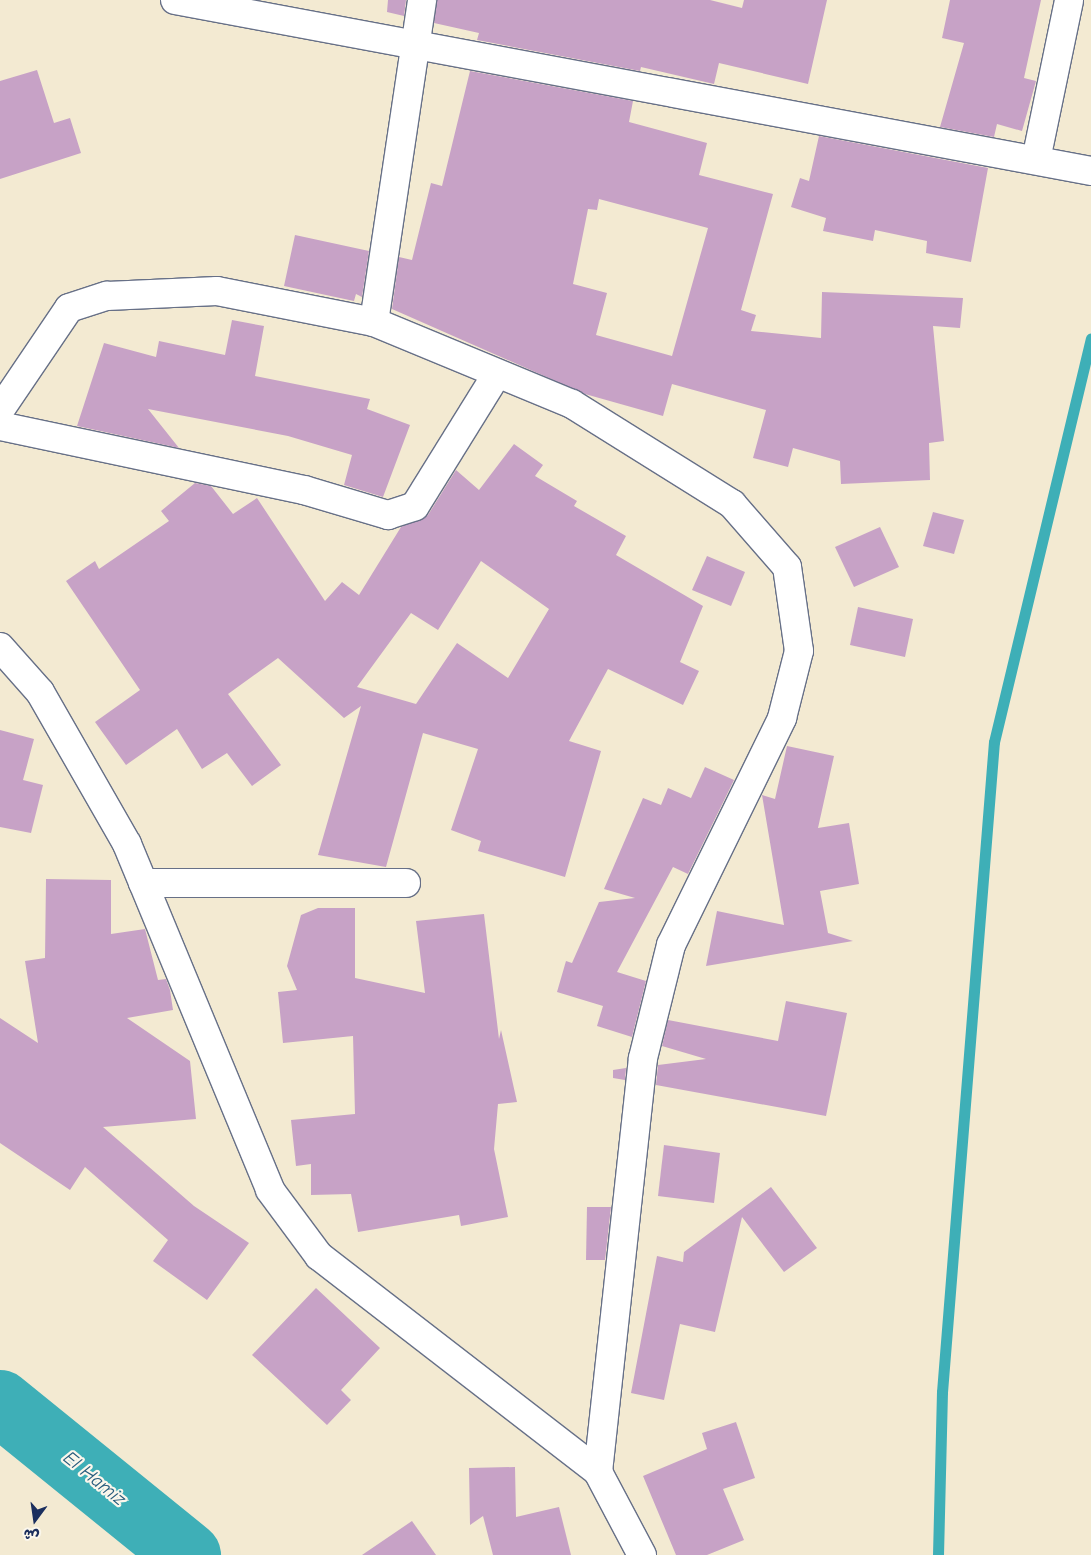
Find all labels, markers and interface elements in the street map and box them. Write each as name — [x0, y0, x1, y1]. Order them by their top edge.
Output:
water label: El Hamiz — [58, 1447, 130, 1511]
north arrow — [10, 1495, 60, 1545]
text: ش — [22, 1525, 41, 1545]

